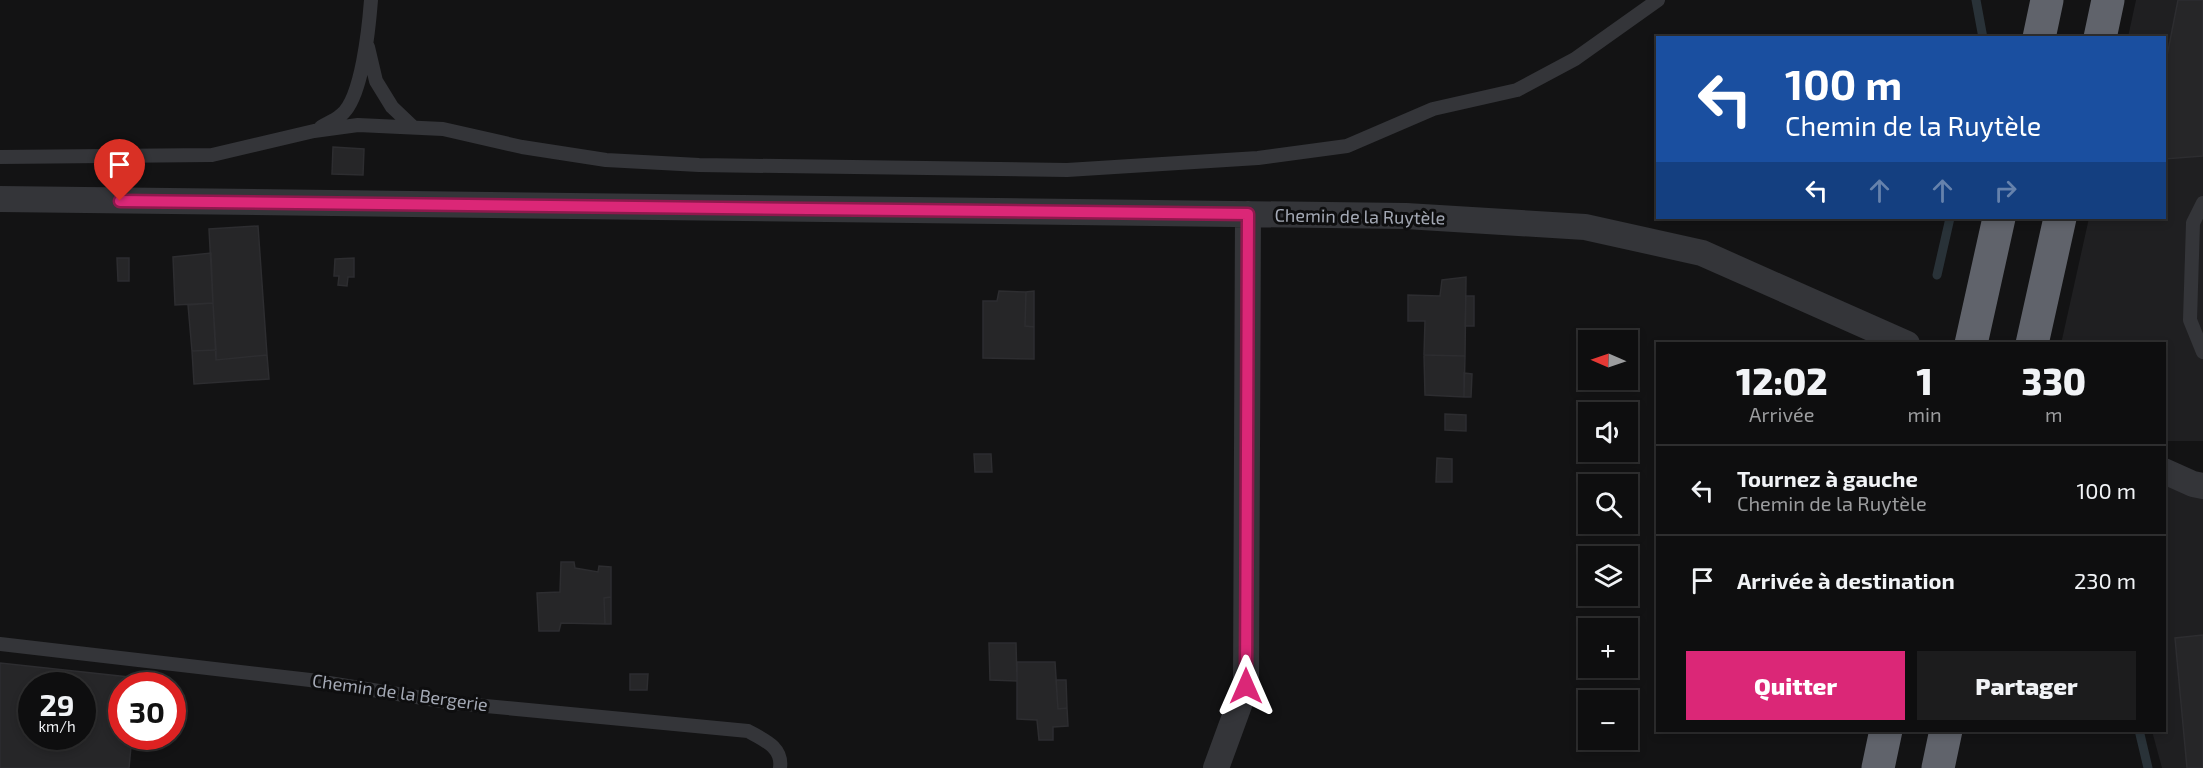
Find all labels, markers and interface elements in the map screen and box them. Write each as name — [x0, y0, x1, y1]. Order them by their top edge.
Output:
text: 100 m — [1785, 58, 1902, 108]
icon: left — [1686, 60, 1764, 138]
text: Chemin de la Ruytèle — [1785, 109, 2041, 141]
pin — [94, 139, 145, 201]
icon: arrive — [103, 148, 136, 181]
icon: left — [1800, 174, 1833, 207]
icon: ahead — [1863, 174, 1896, 207]
icon: ahead — [1926, 174, 1959, 207]
icon: right — [1989, 174, 2022, 207]
street label: Chemin de la Ruytèle — [1274, 204, 1446, 228]
north arrow — [1578, 330, 1638, 390]
map controls — [1578, 330, 1638, 750]
text: 12:02 — [1736, 359, 1828, 402]
text: 1 — [1916, 359, 1933, 402]
text: 330 — [2022, 359, 2086, 402]
button: sound — [1578, 402, 1638, 462]
text: Arrivée — [1749, 402, 1814, 426]
text: min — [1908, 402, 1942, 426]
text: m — [2045, 402, 2063, 426]
text: Tournez à gauche — [1737, 465, 1918, 491]
button: search — [1578, 474, 1638, 534]
icon: left — [1686, 474, 1719, 507]
text: 100 m — [2077, 477, 2136, 503]
text: Chemin de la Ruytèle — [1737, 491, 1927, 515]
button: layers — [1578, 546, 1638, 606]
icon: arrive — [1686, 564, 1719, 597]
text: Arrivée à destination — [1737, 567, 1955, 593]
text: 230 m — [2074, 567, 2136, 593]
button: + — [1578, 618, 1638, 678]
button: Quitter — [1686, 651, 1905, 720]
button: Partager — [1917, 651, 2136, 720]
position arrow — [1214, 654, 1278, 718]
street label: Chemin de la Bergerie — [311, 669, 489, 715]
speed limit sign: 30 — [108, 672, 186, 750]
text: 29 — [39, 686, 75, 722]
button: − — [1578, 690, 1638, 750]
text: km/h — [38, 717, 76, 735]

